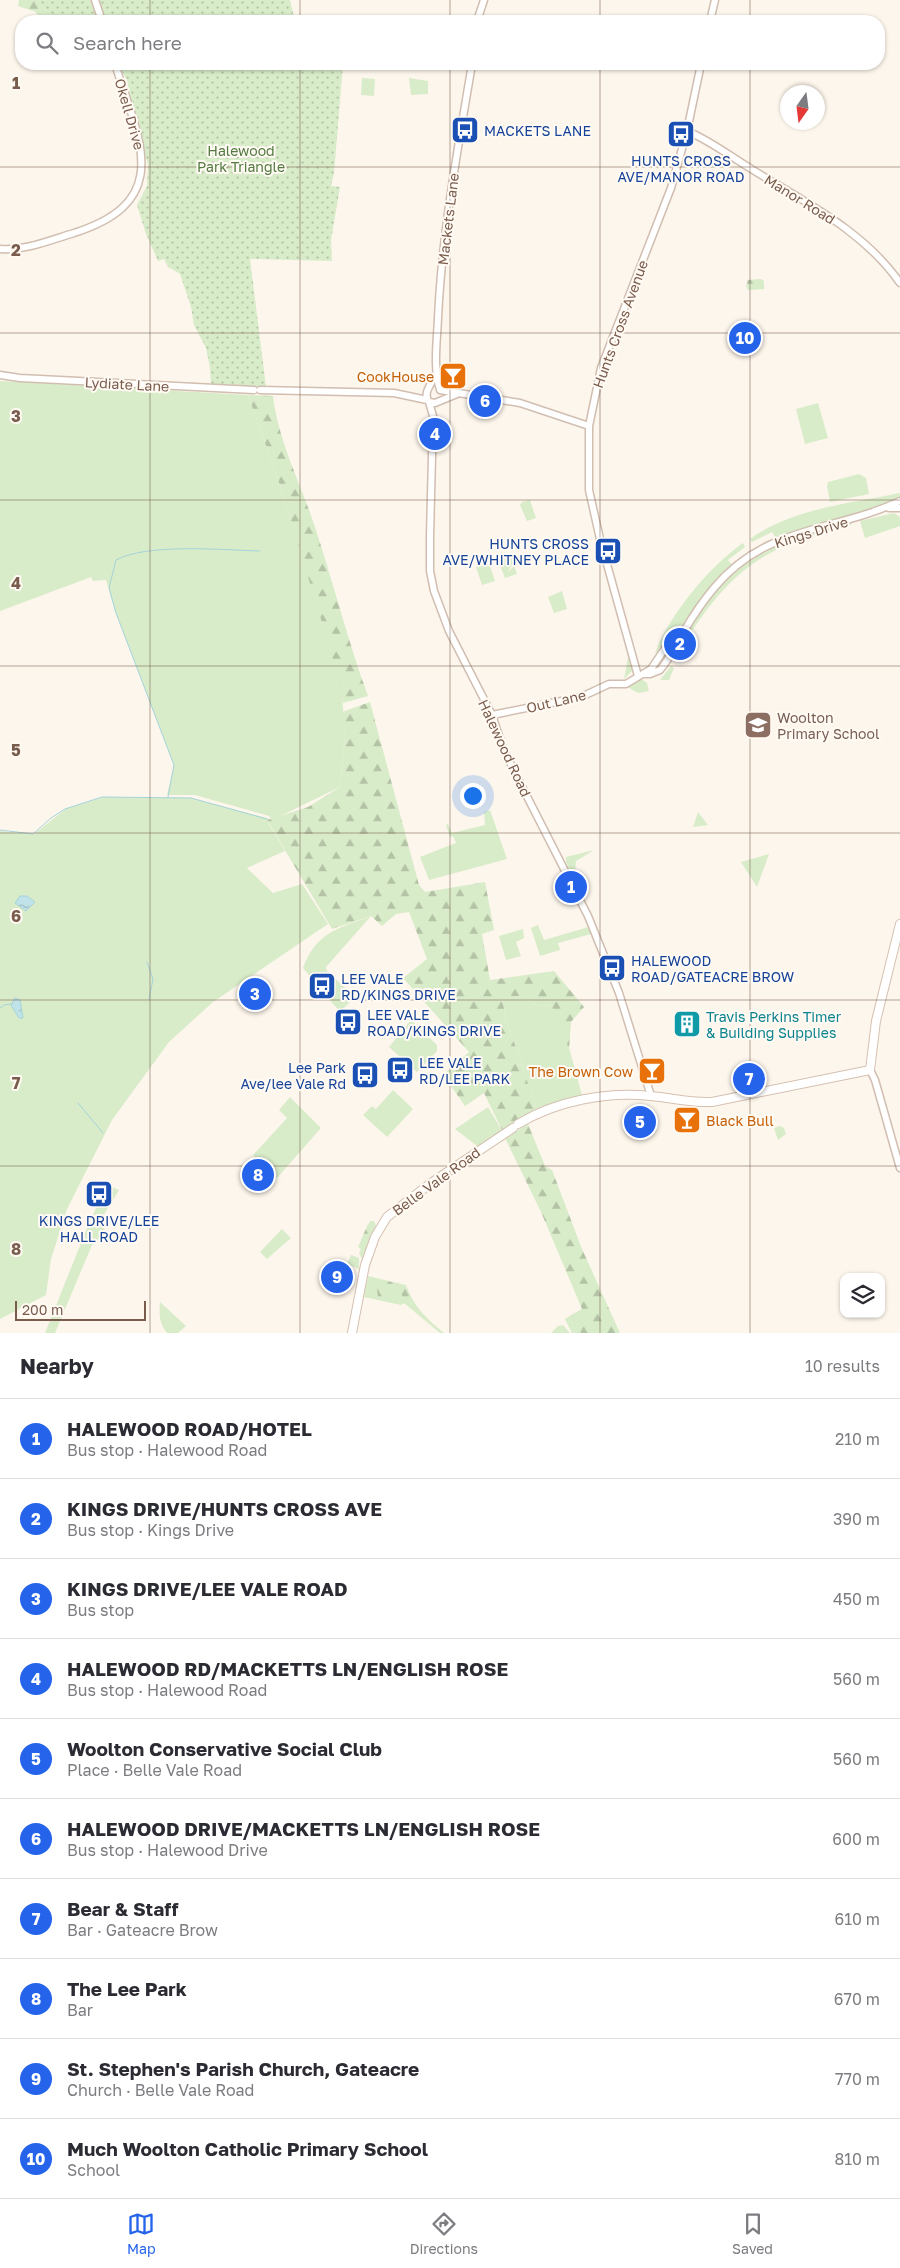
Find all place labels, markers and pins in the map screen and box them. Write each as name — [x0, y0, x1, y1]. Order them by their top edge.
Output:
bus stop icon: MACKETS LANE — [450, 115, 480, 145]
bus stop icon: HUNTS CROSS AVE/MANOR ROAD — [666, 119, 696, 149]
place label: MACKETS LANE — [484, 122, 591, 139]
place label: HUNTS CROSS AVE/MANOR ROAD — [618, 152, 744, 185]
pin: 10 — [729, 319, 761, 357]
bar icon: CookHouse — [438, 361, 468, 391]
place label: CookHouse — [357, 368, 434, 385]
pin: 6 — [469, 382, 501, 420]
pin: 4 — [419, 415, 451, 453]
place label: HUNTS CROSS AVE/WHITNEY PLACE — [443, 535, 589, 568]
bus stop icon: HUNTS CROSS AVE/WHITNEY PLACE — [593, 536, 623, 566]
pin: 2 — [664, 625, 696, 663]
place label: Woolton Primary School — [777, 709, 879, 742]
school or university icon: Woolton Primary School — [743, 710, 773, 740]
pin: 1 — [555, 868, 587, 906]
place label: HALEWOOD ROAD/GATEACRE BROW — [631, 952, 795, 985]
bus stop icon: HALEWOOD ROAD/GATEACRE BROW — [597, 953, 627, 983]
place label: LEE VALE RD/KINGS DRIVE — [341, 970, 456, 1003]
bus stop icon: LEE VALE RD/KINGS DRIVE — [307, 971, 337, 1001]
pin: 3 — [239, 975, 271, 1013]
place label: LEE VALE ROAD/KINGS DRIVE — [367, 1006, 501, 1039]
bus stop icon: LEE VALE ROAD/KINGS DRIVE — [333, 1007, 363, 1037]
place label: Travis Perkins Timer & Building Supplies — [706, 1008, 842, 1041]
building icon: Travis Perkins Timer & Building Supplies — [672, 1009, 702, 1039]
place label: LEE VALE RD/LEE PARK — [419, 1054, 511, 1087]
bus stop icon: LEE VALE RD/LEE PARK — [385, 1055, 415, 1085]
bar icon: The Brown Cow — [637, 1056, 667, 1086]
place label: Lee Park Ave/lee Vale Rd — [241, 1059, 346, 1092]
bus stop icon: Lee Park Ave/lee Vale Rd — [350, 1060, 380, 1090]
pin: 7 — [733, 1060, 765, 1098]
place label: The Brown Cow — [529, 1063, 633, 1080]
pin: 5 — [624, 1103, 656, 1141]
bar icon: Black Bull — [672, 1105, 702, 1135]
place label: Black Bull — [706, 1112, 774, 1129]
pin: 8 — [242, 1156, 274, 1194]
bus stop icon: KINGS DRIVE/LEE HALL ROAD — [84, 1179, 114, 1209]
place label: KINGS DRIVE/LEE HALL ROAD — [39, 1212, 159, 1245]
pin: 9 — [321, 1258, 353, 1296]

